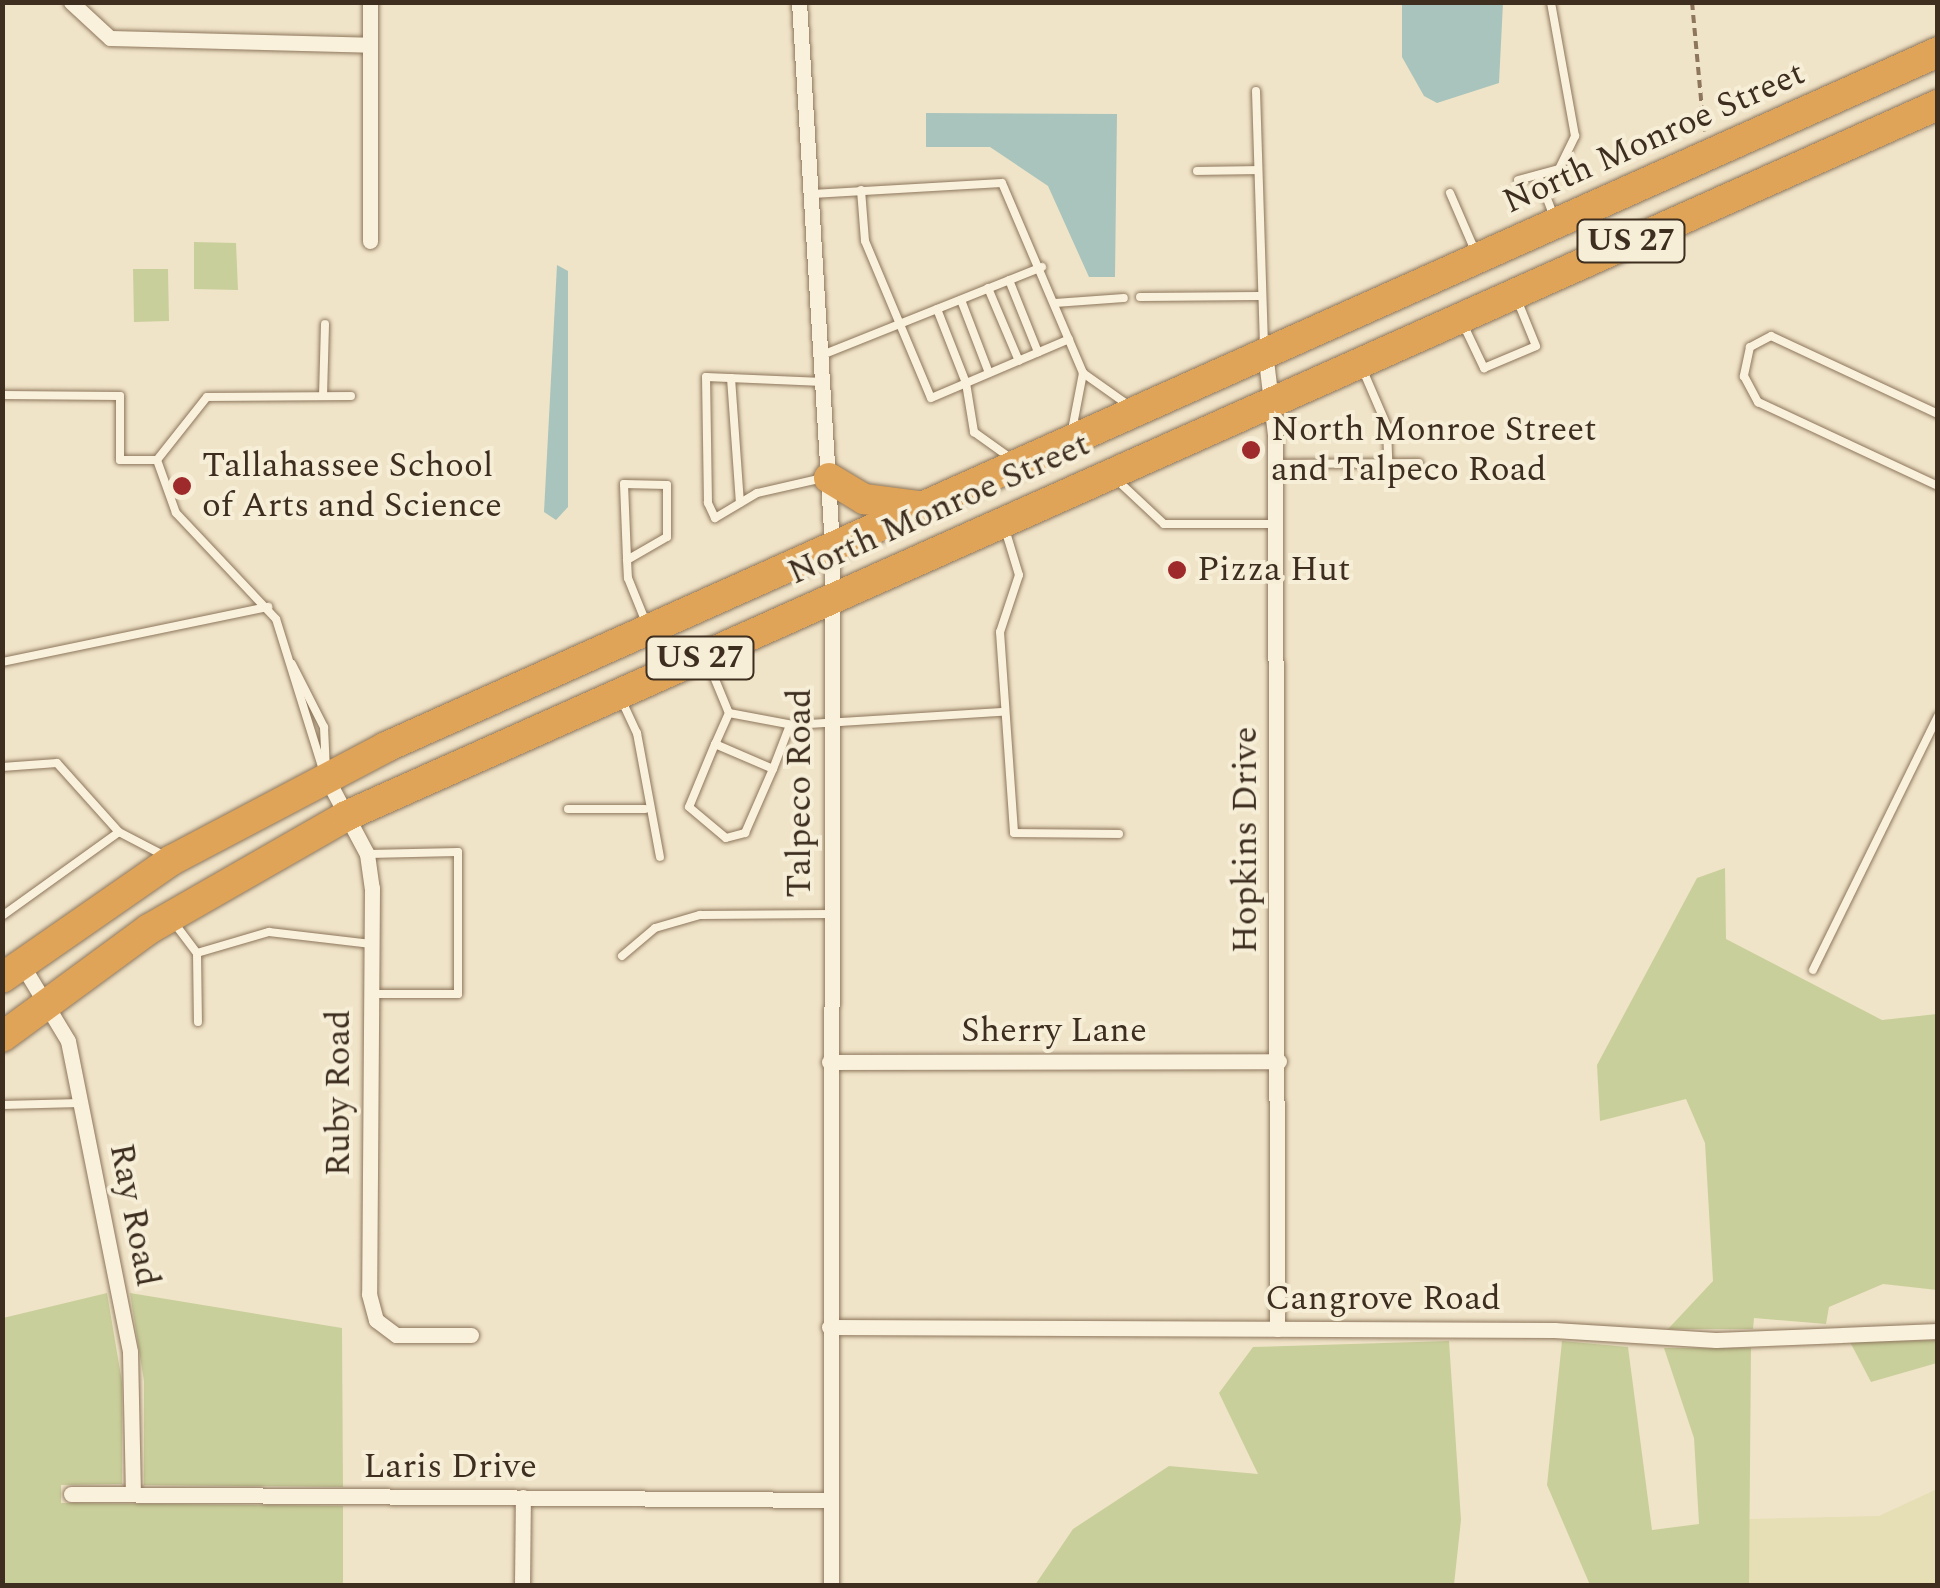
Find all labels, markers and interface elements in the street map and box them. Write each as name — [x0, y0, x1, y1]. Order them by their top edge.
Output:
street label: North Monroe Street — [1497, 53, 1811, 223]
road number: US 27 — [1576, 214, 1686, 268]
place label: North Monroe Street and Talpeco Road — [1271, 409, 1597, 491]
street label: North Monroe Street — [782, 424, 1096, 594]
marker: North Monroe Street and Talpeco Road — [1240, 439, 1262, 461]
place label: Tallahassee School of Arts and Science — [202, 445, 502, 527]
marker: Tallahassee School of Arts and Science — [171, 475, 193, 497]
place label: Pizza Hut — [1197, 549, 1350, 591]
marker: Pizza Hut — [1166, 559, 1188, 581]
road number: US 27 — [645, 631, 755, 685]
street label: Talpeco Road — [779, 688, 821, 898]
street label: Hopkins Drive — [1225, 727, 1267, 953]
street label: Ruby Road — [318, 1010, 360, 1176]
street label: Sherry Lane — [961, 1010, 1147, 1052]
street label: Ray Road — [100, 1140, 168, 1290]
street label: Cangrove Road — [1265, 1278, 1501, 1320]
street label: Laris Drive — [363, 1446, 537, 1488]

